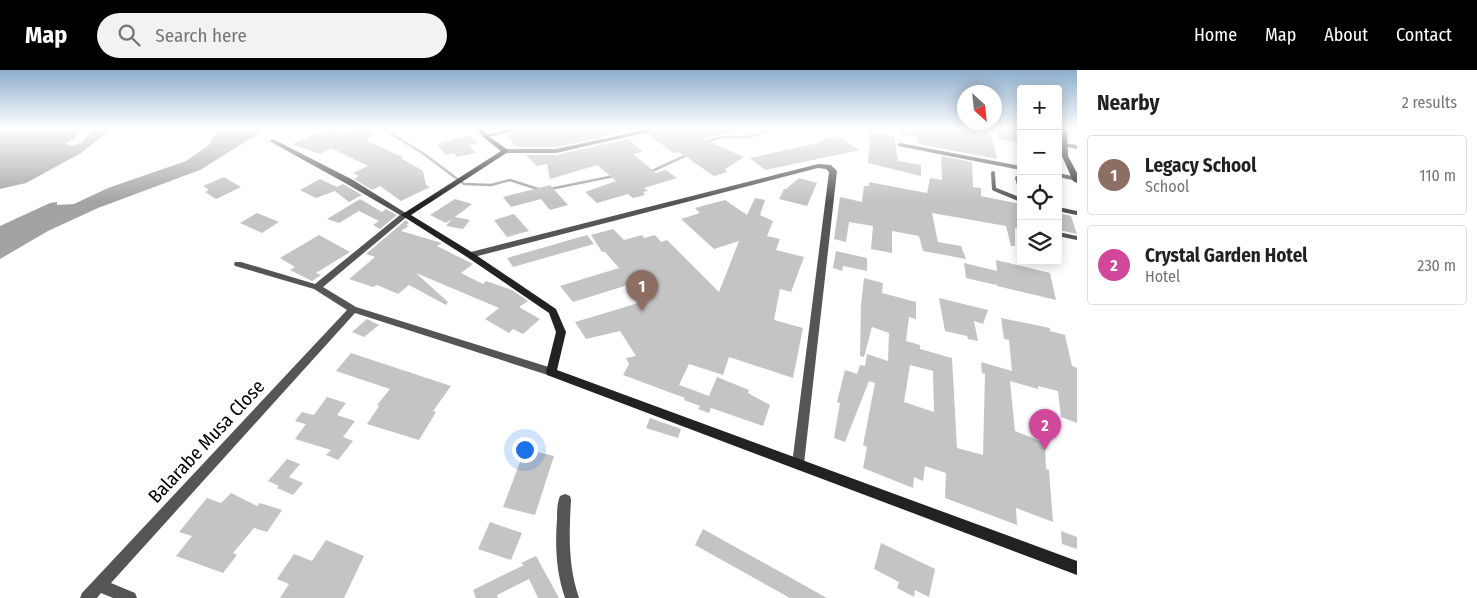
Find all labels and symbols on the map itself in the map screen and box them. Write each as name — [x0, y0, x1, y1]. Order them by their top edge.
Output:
north arrow — [957, 85, 1002, 130]
pin: 1 — [626, 270, 658, 311]
street label: Balarabe Musa Close — [143, 375, 269, 508]
pin: 2 — [1029, 409, 1061, 450]
your location — [512, 437, 538, 463]

